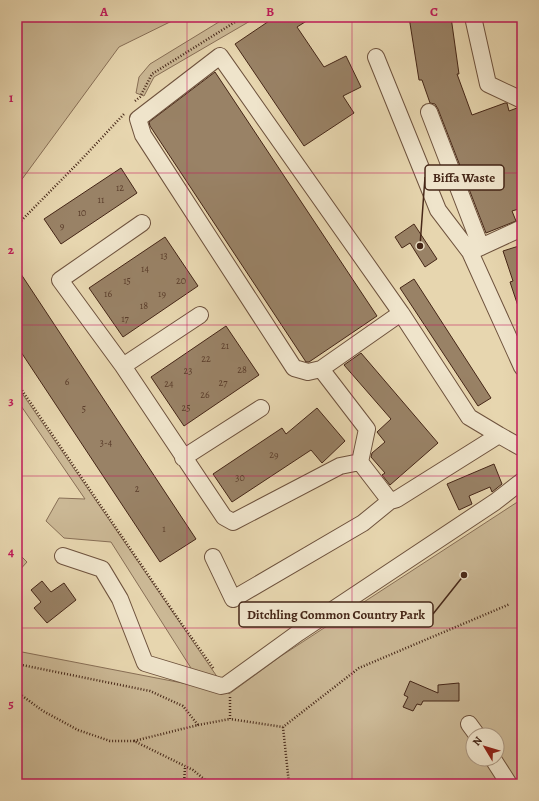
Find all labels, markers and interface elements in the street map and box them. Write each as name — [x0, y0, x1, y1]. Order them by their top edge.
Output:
text: A — [99, 3, 109, 20]
text: B — [266, 3, 274, 20]
text: C — [430, 3, 438, 20]
text: 1 — [9, 89, 14, 106]
callout: Biffa Waste — [425, 165, 504, 190]
text: Biffa Waste — [433, 169, 495, 186]
house number: 12 — [116, 181, 124, 194]
house number: 11 — [98, 193, 105, 206]
house number: 10 — [78, 206, 86, 219]
house number: 9 — [60, 219, 65, 232]
text: 2 — [8, 241, 15, 258]
house number: 13 — [160, 249, 168, 262]
house number: 14 — [141, 262, 149, 275]
house number: 15 — [123, 274, 131, 287]
house number: 20 — [176, 274, 186, 287]
house number: 16 — [104, 287, 112, 300]
house number: 19 — [158, 287, 166, 300]
house number: 18 — [140, 299, 148, 312]
house number: 17 — [121, 312, 130, 325]
house number: 21 — [221, 339, 230, 352]
house number: 22 — [201, 352, 211, 365]
house number: 28 — [237, 363, 247, 376]
house number: 23 — [184, 364, 192, 377]
house number: 6 — [65, 375, 70, 388]
house number: 27 — [219, 376, 228, 389]
house number: 24 — [164, 377, 174, 390]
house number: 26 — [200, 388, 210, 401]
text: 3 — [8, 392, 14, 409]
house number: 25 — [181, 401, 191, 414]
house number: 5 — [82, 402, 86, 415]
house number: 3-4 — [100, 436, 113, 449]
house number: 29 — [269, 448, 279, 461]
house number: 30 — [235, 471, 245, 484]
house number: 2 — [135, 482, 140, 495]
house number: 1 — [162, 522, 166, 535]
text: 4 — [8, 543, 14, 560]
callout: Ditchling Common Country Park — [239, 602, 433, 627]
text: Ditchling Common Country Park — [247, 606, 425, 623]
text: 5 — [8, 695, 14, 712]
north arrow — [465, 727, 505, 767]
text: N — [469, 733, 486, 749]

